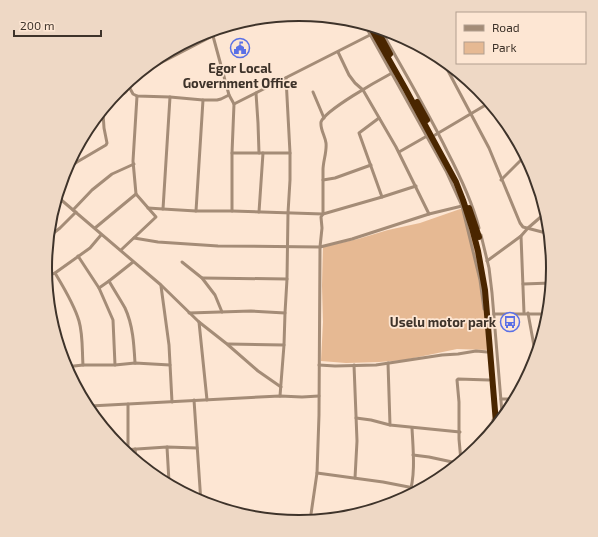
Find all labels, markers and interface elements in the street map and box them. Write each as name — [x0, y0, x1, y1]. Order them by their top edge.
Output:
scale bar — [14, 12, 101, 38]
legend — [456, 12, 586, 64]
text: 200 m — [20, 18, 54, 32]
text: Road — [492, 20, 520, 34]
public building icon: Egor Local Government Office — [229, 37, 251, 59]
text: Park — [492, 40, 517, 54]
place label: Egor Local Government Office — [183, 60, 297, 91]
bus stop icon: Uselu motor park — [499, 311, 521, 333]
place label: Uselu motor park — [390, 314, 497, 330]

